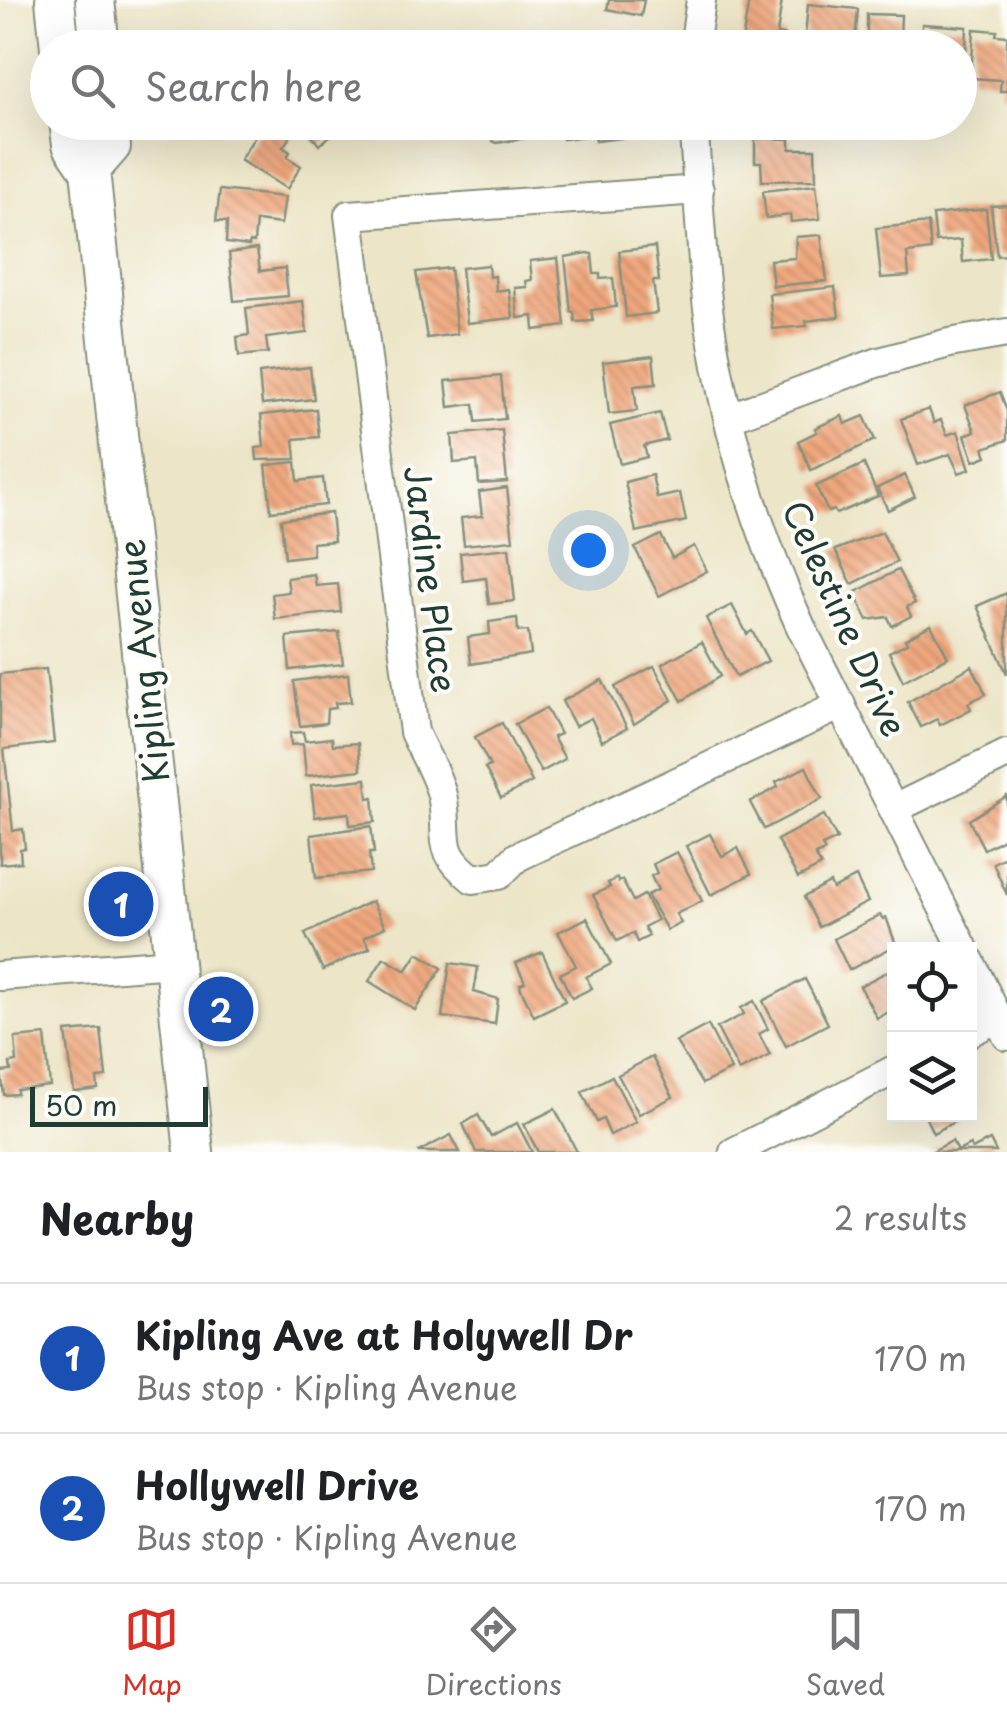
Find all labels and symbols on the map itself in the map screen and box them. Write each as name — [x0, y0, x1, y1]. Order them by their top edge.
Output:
street label: Jardine Place — [392, 462, 472, 696]
street label: Celestine Drive — [770, 491, 922, 745]
your location — [563, 525, 614, 576]
street label: Kipling Avenue — [103, 537, 181, 785]
pin: 1 — [88, 866, 154, 942]
pin: 2 — [188, 972, 254, 1046]
scale bar — [30, 1082, 208, 1126]

